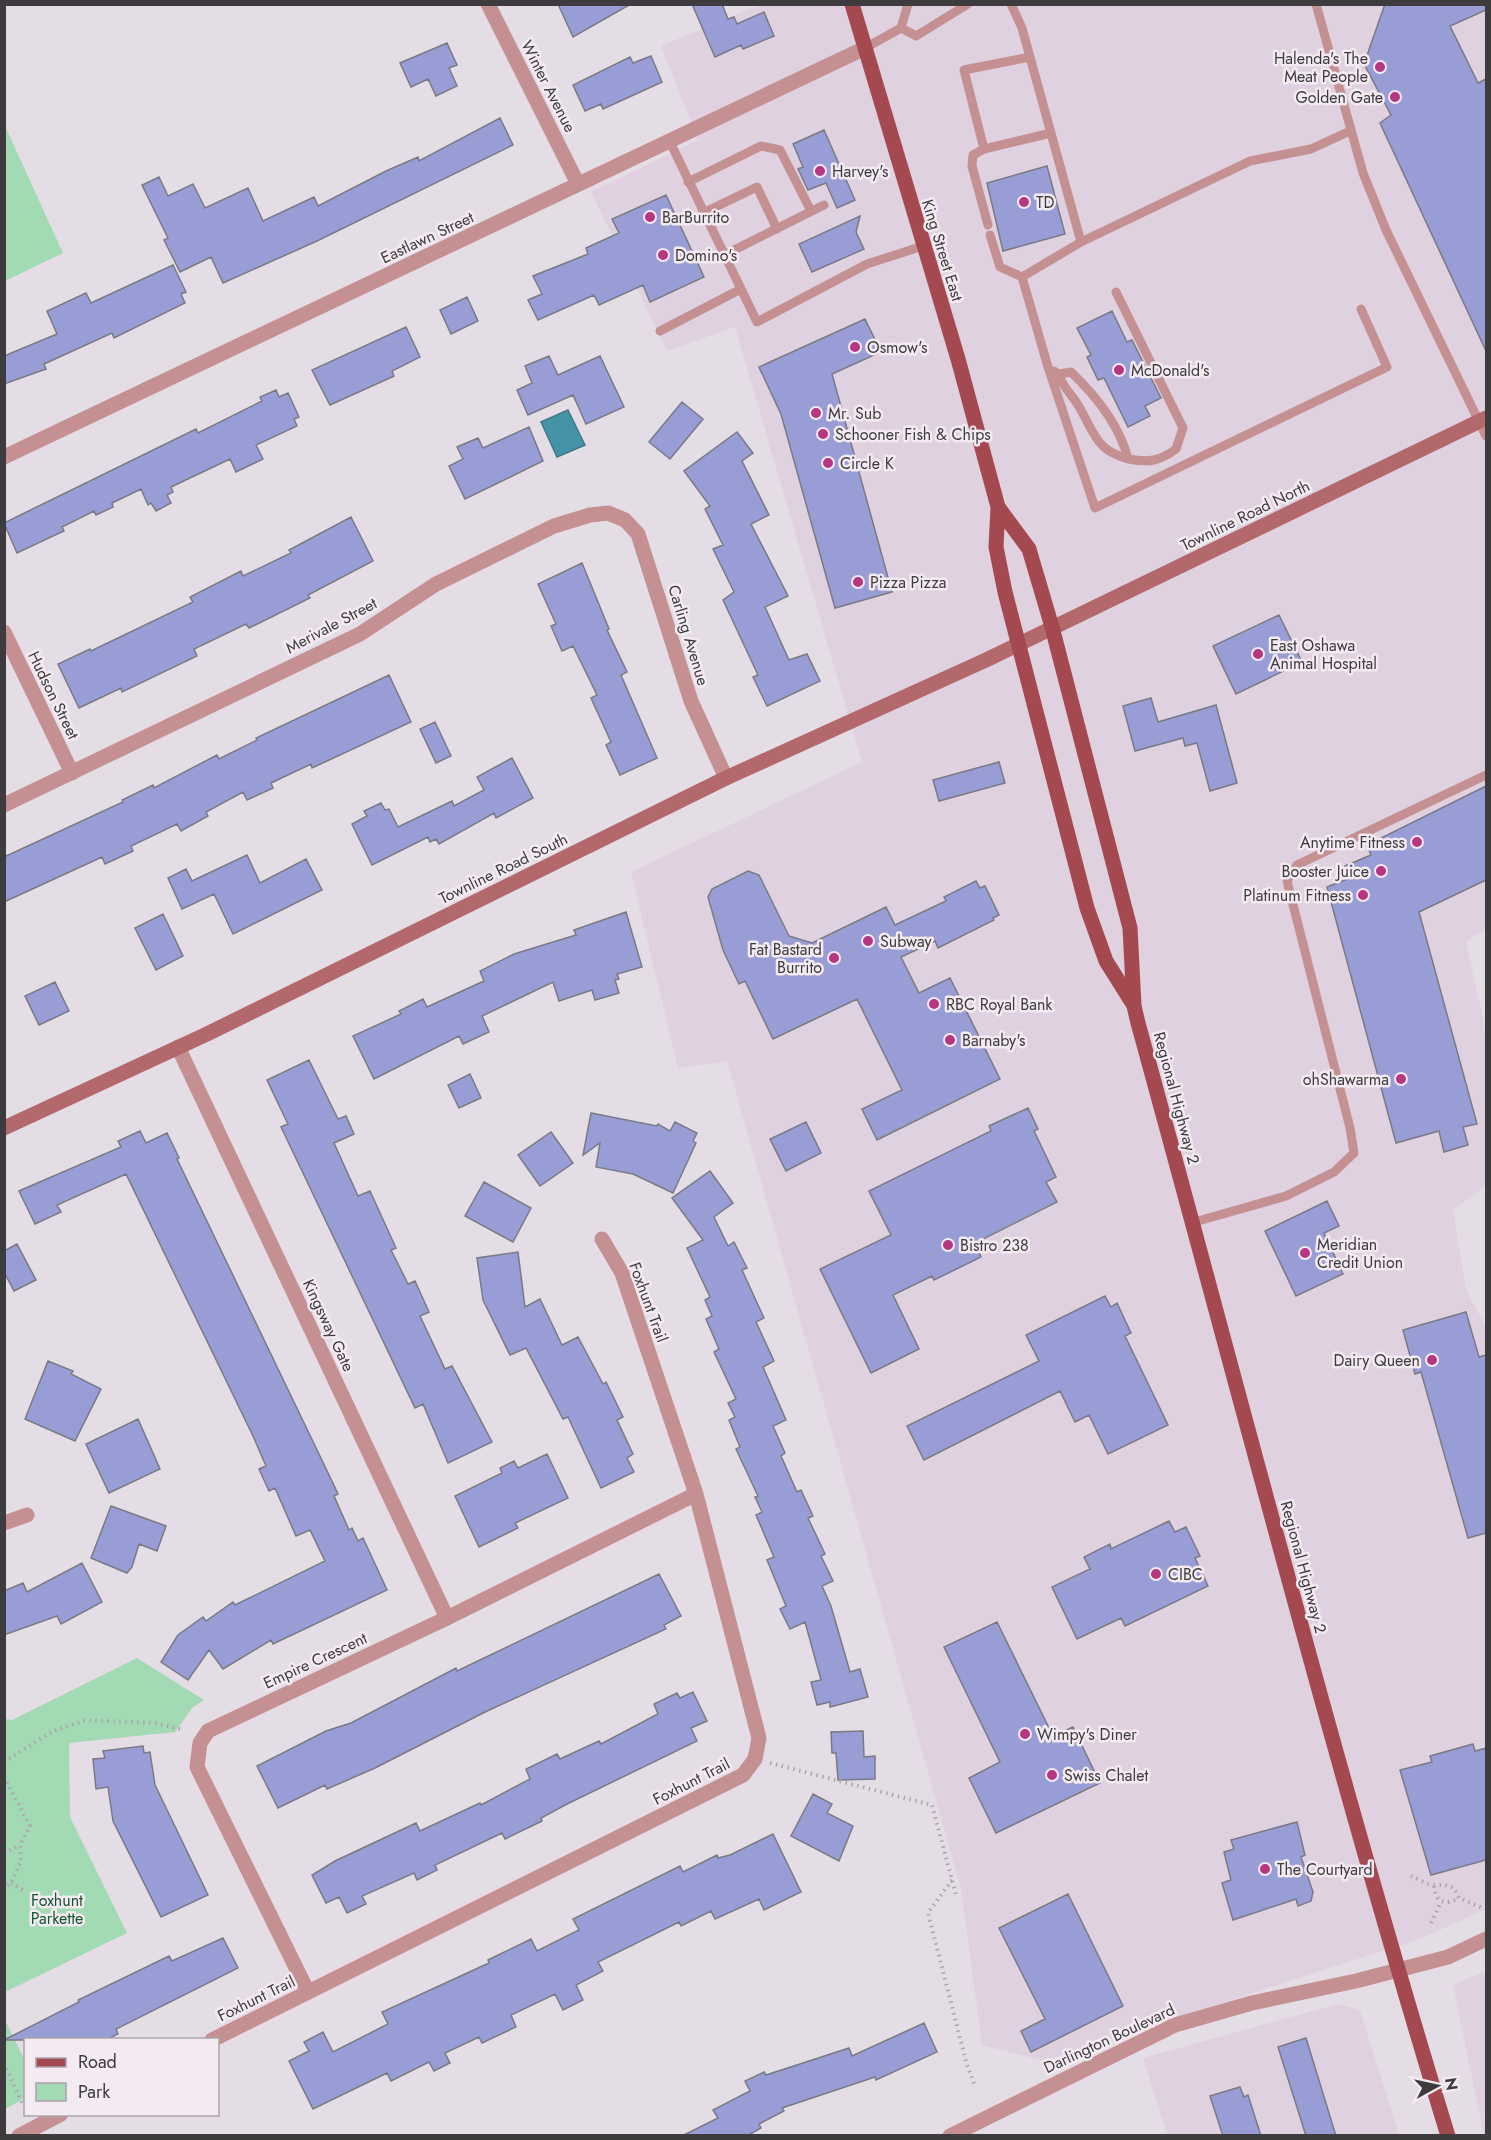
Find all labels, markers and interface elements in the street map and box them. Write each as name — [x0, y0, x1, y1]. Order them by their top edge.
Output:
street label: Winter Avenue — [515, 36, 582, 136]
place label: Halenda's The Meat People — [1274, 47, 1368, 88]
marker: Halenda's The Meat People — [1373, 60, 1387, 74]
place label: Golden Gate — [1295, 86, 1383, 109]
marker: Golden Gate — [1388, 90, 1402, 104]
place label: Harvey's — [832, 160, 888, 183]
marker: Harvey's — [813, 164, 827, 178]
place label: TD — [1036, 191, 1054, 214]
marker: TD — [1017, 195, 1031, 209]
street label: King Street East — [916, 196, 969, 304]
street label: Eastlawn Street — [377, 206, 478, 269]
place label: BarBurrito — [662, 206, 729, 229]
marker: BarBurrito — [643, 210, 657, 224]
place label: Domino's — [675, 244, 737, 267]
marker: Domino's — [656, 248, 670, 262]
place label: Osmow's — [867, 336, 927, 359]
marker: Osmow's — [848, 340, 862, 354]
place label: McDonald's — [1131, 359, 1210, 382]
marker: McDonald's — [1112, 363, 1126, 377]
place label: Mr. Sub — [828, 402, 881, 425]
marker: Mr. Sub — [809, 406, 823, 420]
place label: Schooner Fish & Chips — [835, 423, 991, 446]
marker: Schooner Fish & Chips — [816, 427, 830, 441]
place label: Circle K — [840, 452, 894, 475]
marker: Circle K — [821, 456, 835, 470]
street label: Townline Road North — [1177, 474, 1314, 557]
place label: Pizza Pizza — [870, 571, 946, 594]
marker: Pizza Pizza — [851, 575, 865, 589]
street label: Carling Avenue — [662, 582, 715, 688]
street label: Merivale Street — [281, 592, 381, 659]
place label: East Oshawa Animal Hospital — [1270, 634, 1377, 675]
street label: Hudson Street — [22, 647, 85, 743]
marker: East Oshawa Animal Hospital — [1251, 647, 1265, 661]
street label: Townline Road South — [435, 827, 571, 910]
place label: Anytime Fitness — [1300, 831, 1405, 854]
marker: Anytime Fitness — [1410, 835, 1424, 849]
place label: Booster Juice — [1281, 860, 1369, 883]
marker: Booster Juice — [1374, 864, 1388, 878]
place label: Platinum Fitness — [1243, 884, 1351, 907]
marker: Platinum Fitness — [1356, 888, 1370, 902]
place label: Subway — [880, 930, 933, 953]
marker: Subway — [861, 934, 875, 948]
place label: Fat Bastard Burrito — [749, 938, 822, 979]
marker: Fat Bastard Burrito — [827, 951, 841, 965]
place label: RBC Royal Bank — [946, 993, 1053, 1016]
marker: RBC Royal Bank — [927, 997, 941, 1011]
place label: Barnaby's — [962, 1029, 1026, 1052]
street label: Regional Highway 2 — [1148, 1029, 1205, 1167]
marker: Barnaby's — [943, 1033, 957, 1047]
place label: ohShawarma — [1303, 1068, 1389, 1091]
marker: ohShawarma — [1394, 1072, 1408, 1086]
place label: Meridian Credit Union — [1317, 1233, 1403, 1274]
place label: Bistro 238 — [960, 1234, 1029, 1257]
marker: Bistro 238 — [941, 1238, 955, 1252]
marker: Meridian Credit Union — [1298, 1246, 1312, 1260]
street label: Foxhunt Trail — [623, 1259, 674, 1345]
street label: Kingsway Gate — [297, 1275, 360, 1375]
place label: Dairy Queen — [1334, 1349, 1420, 1372]
marker: Dairy Queen — [1425, 1353, 1439, 1367]
street label: Regional Highway 2 — [1275, 1498, 1332, 1636]
place label: CIBC — [1168, 1563, 1203, 1586]
marker: CIBC — [1149, 1567, 1163, 1581]
street label: Empire Crescent — [260, 1626, 371, 1695]
place label: Wimpy's Diner — [1037, 1723, 1137, 1746]
marker: Wimpy's Diner — [1018, 1727, 1032, 1741]
street label: Foxhunt Trail — [649, 1752, 734, 1811]
place label: Swiss Chalet — [1064, 1764, 1148, 1787]
marker: Swiss Chalet — [1045, 1768, 1059, 1782]
place label: The Courtyard — [1277, 1858, 1373, 1881]
marker: The Courtyard — [1258, 1862, 1272, 1876]
park label: Foxhunt Parkette — [31, 1889, 83, 1930]
street label: Foxhunt Trail — [214, 1970, 299, 2027]
street label: Darlington Boulevard — [1040, 1998, 1179, 2079]
legend — [24, 2038, 219, 2116]
text: Road — [78, 2049, 117, 2075]
north arrow — [1407, 2056, 1467, 2116]
text: N — [1439, 2076, 1464, 2092]
text: Park — [78, 2079, 110, 2105]

